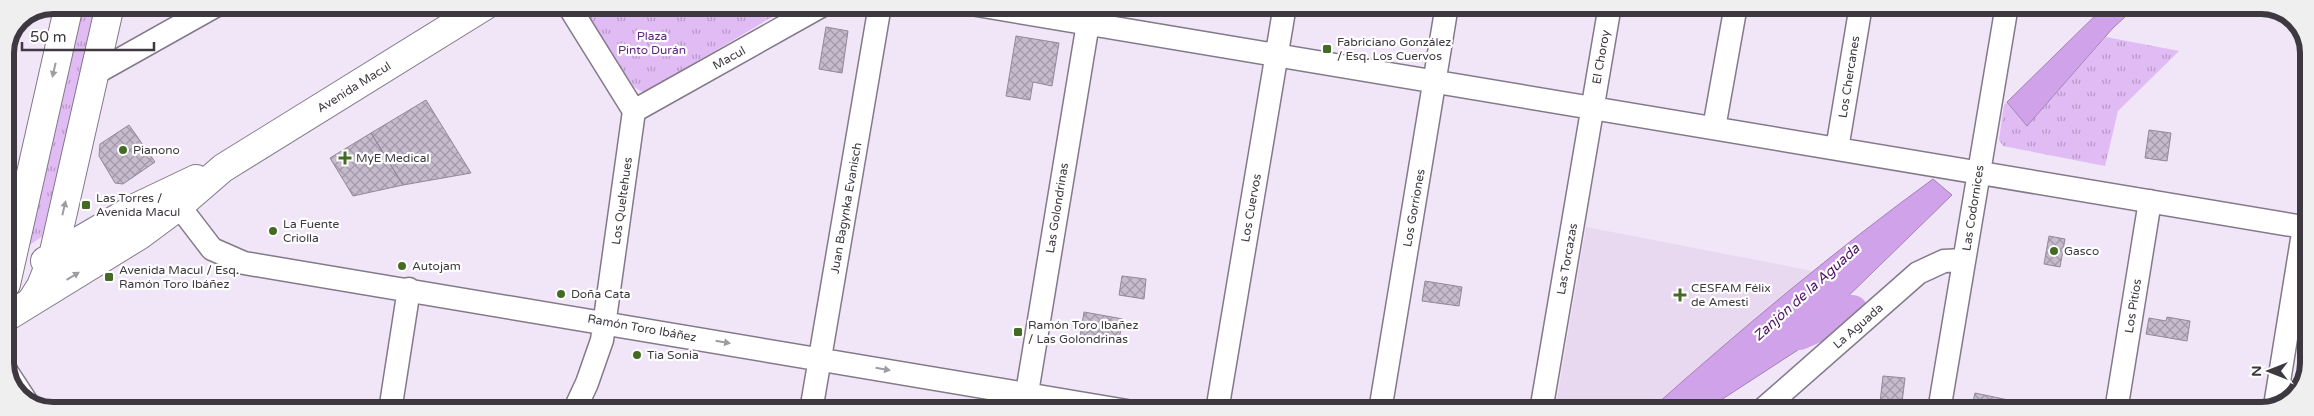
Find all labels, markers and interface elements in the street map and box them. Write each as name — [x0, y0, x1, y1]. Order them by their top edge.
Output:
scale bar — [22, 20, 155, 52]
text: 50 m — [30, 28, 67, 46]
street label: El Choroy — [1589, 28, 1613, 85]
park label: Plaza Pinto Durán — [618, 29, 686, 57]
place label: Fabriciano González / Esq. Los Cuervos — [1337, 35, 1451, 63]
street label: Los Chercanes — [1836, 35, 1862, 119]
street label: Macul — [710, 43, 748, 73]
marker: Fabriciano González / Esq. Los Cuervos — [1321, 43, 1333, 55]
street label: Avenida Macul — [315, 59, 393, 115]
one-way arrow — [50, 62, 58, 78]
street label: Juan Bagynka Evanisch — [828, 141, 864, 275]
place label: Pianono — [133, 143, 180, 157]
marker: Pianono — [117, 144, 129, 156]
marker: MyE Medical — [338, 151, 352, 165]
place label: MyE Medical — [356, 151, 430, 165]
street label: Los Queltehues — [609, 156, 635, 246]
street label: Las Golondrinas — [1043, 161, 1071, 254]
street label: Las Codornices — [1959, 164, 1987, 252]
street label: Los Gorriones — [1400, 168, 1428, 248]
street label: Los Cuervos — [1238, 172, 1264, 243]
place label: Las Torres / Avenida Macul — [96, 191, 180, 219]
marker: Las Torres / Avenida Macul — [80, 199, 92, 211]
one-way arrow — [60, 200, 68, 215]
place label: La Fuente Criolla — [283, 217, 339, 245]
street label: Las Torcazas — [1554, 222, 1580, 296]
marker: La Fuente Criolla — [267, 225, 279, 237]
water label: Zanjón de la Aguada — [1750, 239, 1864, 345]
place label: Gasco — [2064, 244, 2099, 258]
marker: Gasco — [2048, 245, 2060, 257]
place label: Autojam — [412, 259, 461, 273]
marker: Autojam — [396, 260, 408, 272]
place label: Avenida Macul / Esq. Ramón Toro Ibáñez — [119, 263, 239, 291]
marker: Avenida Macul / Esq. Ramón Toro Ibáñez — [103, 271, 115, 283]
one-way arrow — [67, 272, 80, 281]
street label: Los Pitíos — [2122, 278, 2144, 334]
place label: CESFAM Félix de Amesti — [1691, 281, 1771, 309]
place label: Doña Cata — [571, 287, 631, 301]
marker: Doña Cata — [555, 288, 567, 300]
marker: CESFAM Félix de Amesti — [1673, 288, 1687, 302]
street label: La Aguada — [1830, 301, 1886, 351]
street label: Ramón Toro Ibáñez — [586, 312, 698, 344]
place label: Ramón Toro Ibañez / Las Golondrinas — [1028, 318, 1138, 346]
marker: Ramón Toro Ibañez / Las Golondrinas — [1012, 326, 1024, 338]
one-way arrow — [715, 339, 731, 347]
north arrow — [2244, 346, 2294, 396]
place label: Tia Sonia — [647, 348, 699, 362]
marker: Tia Sonia — [631, 349, 643, 361]
text: N — [2248, 365, 2265, 377]
one-way arrow — [876, 366, 892, 374]

